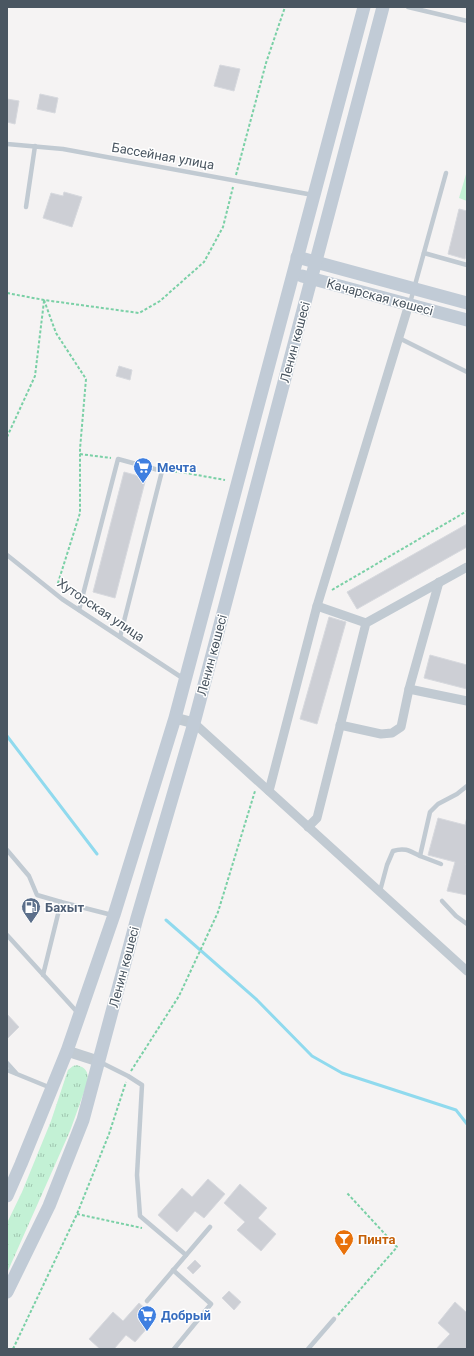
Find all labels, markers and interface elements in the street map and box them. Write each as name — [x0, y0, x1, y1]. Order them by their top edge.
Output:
street label: Бассейная улица — [111, 140, 215, 172]
street label: Качарская көшесі — [325, 276, 435, 318]
street label: Ленин көшесі — [277, 300, 313, 384]
supermarket icon: Мечта — [132, 456, 154, 484]
place label: Мечта — [157, 460, 196, 475]
street label: Хуторская улица — [55, 575, 147, 645]
street label: Ленин көшесі — [194, 613, 230, 697]
fuel station icon: Бахыт — [20, 896, 42, 924]
place label: Бахыт — [45, 900, 84, 915]
street label: Ленин көшесі — [106, 925, 142, 1009]
bar icon: Пинта — [333, 1228, 355, 1256]
place label: Пинта — [358, 1232, 395, 1247]
supermarket icon: Добрый — [136, 1304, 158, 1332]
place label: Добрый — [161, 1308, 211, 1323]

